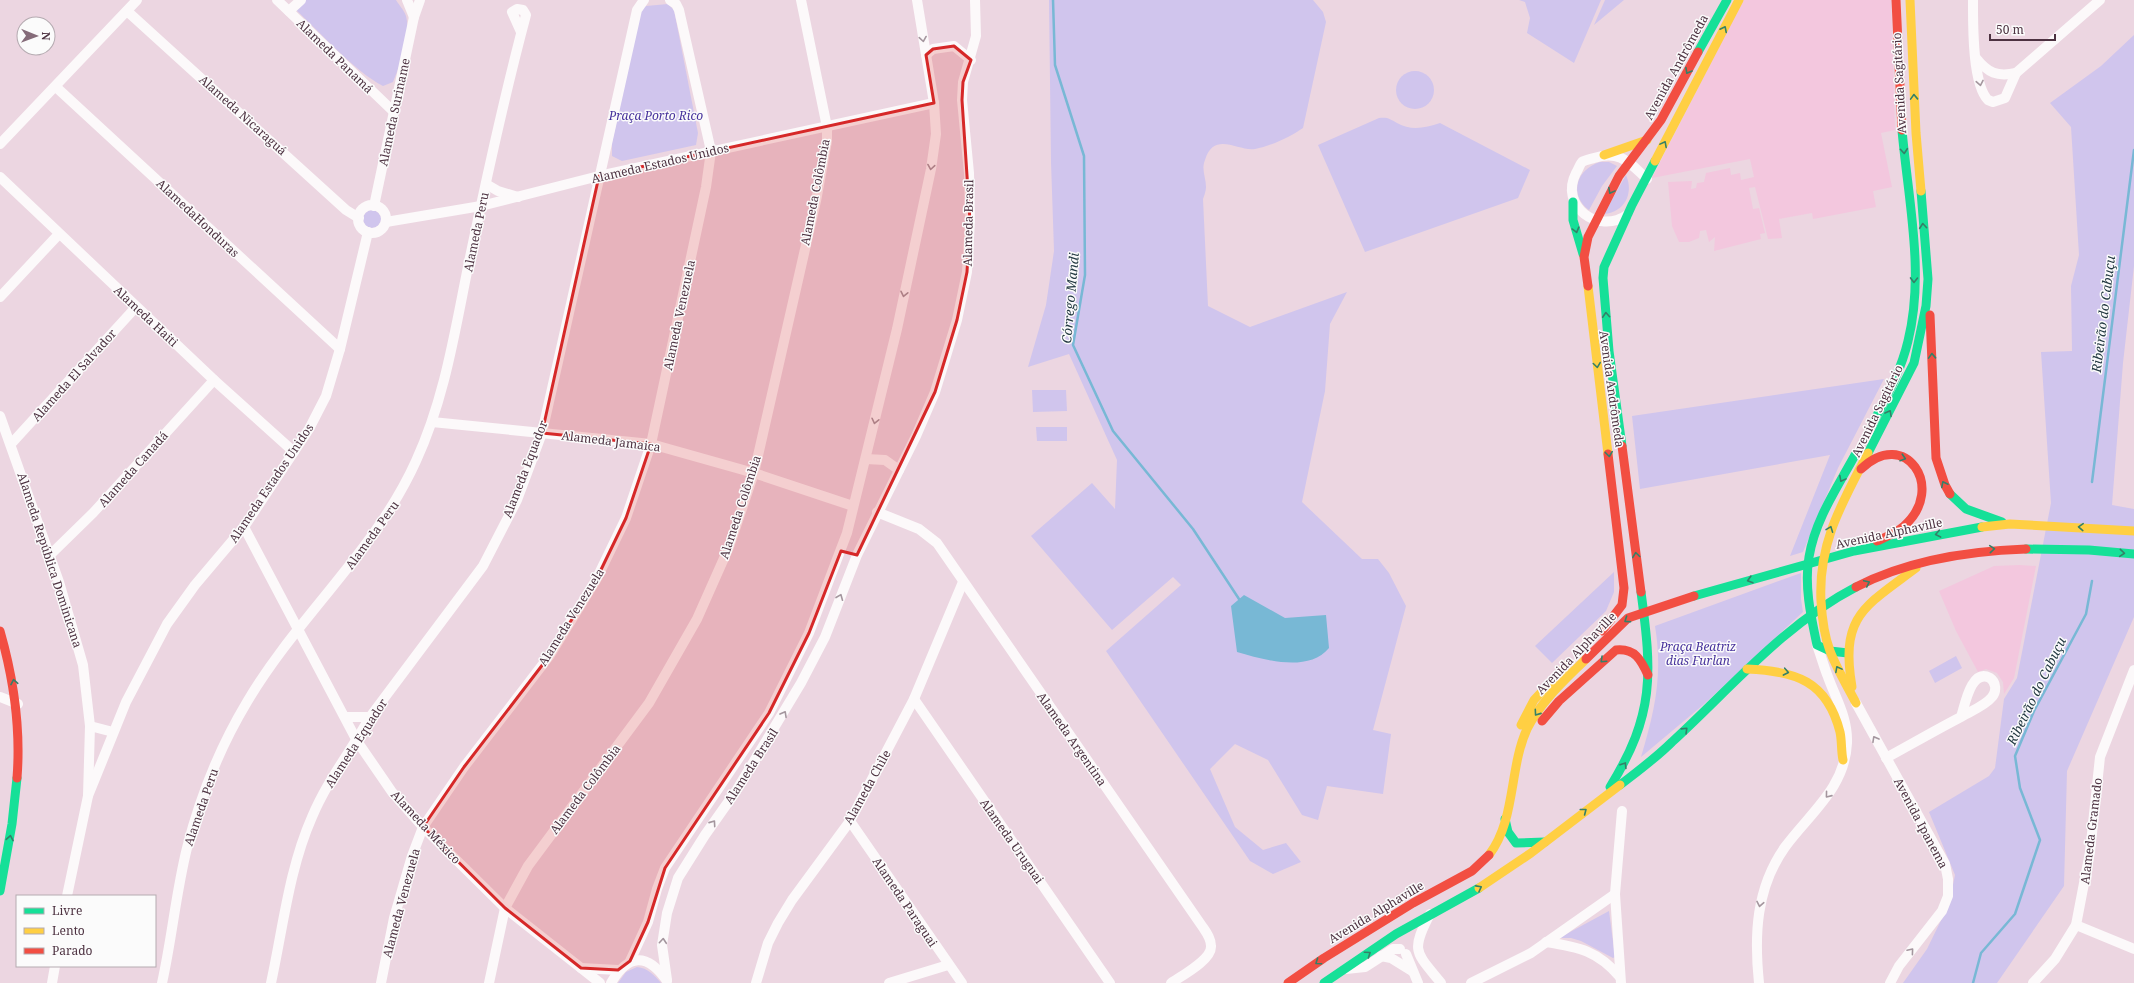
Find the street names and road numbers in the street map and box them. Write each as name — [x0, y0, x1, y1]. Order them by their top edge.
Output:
street label: Avenida Andrômeda — [1640, 11, 1712, 123]
street label: Alameda Panamá — [293, 15, 377, 97]
street label: Avenida Sagitário — [1888, 32, 1910, 134]
street label: Alameda Suriname — [374, 57, 414, 167]
street label: Alameda Nicaraguá — [195, 71, 291, 159]
street label: Alameda Colômbia — [796, 137, 834, 247]
street label: Alameda Estados Unidos — [590, 139, 730, 187]
street label: AlamedaHonduras — [153, 175, 243, 261]
street label: Alameda Brasil — [959, 179, 977, 267]
street label: Alameda Peru — [459, 190, 493, 273]
street label: Alameda Venezuela — [659, 258, 699, 372]
street label: Alameda Haiti — [110, 282, 182, 350]
street label: Alameda El Salvador — [28, 325, 120, 425]
street label: Avenida Andrômeda — [1595, 329, 1629, 449]
street label: Avenida Sagitário — [1847, 362, 1907, 460]
street label: Alameda Equador — [499, 418, 552, 520]
street label: Alameda Estados Unidos — [225, 420, 317, 546]
street label: Alameda Jamaica — [561, 426, 662, 456]
street label: Alameda Canadá — [94, 427, 172, 511]
street label: Alameda Colômbia — [715, 453, 765, 561]
street label: Alameda República Dominicana — [14, 470, 87, 650]
street label: Alameda Peru — [341, 497, 403, 573]
street label: Avenida Alphaville — [1834, 513, 1944, 553]
street label: Alameda Venezuela — [534, 565, 608, 669]
street label: Avenida Alphaville — [1532, 608, 1620, 698]
street label: Alameda Argentina — [1033, 689, 1111, 790]
street label: Alameda Equador — [321, 695, 391, 791]
street label: Alameda Brasil — [720, 725, 782, 807]
street label: Alameda Colômbia — [546, 740, 624, 837]
street label: Alameda Chile — [839, 747, 895, 827]
street label: Alameda Peru — [180, 766, 222, 848]
street label: Avenida Ipanema — [1890, 775, 1952, 872]
street label: Alameda Gramado — [2076, 777, 2106, 885]
street label: Alameda México — [387, 786, 465, 868]
street label: Alameda Uruguai — [976, 795, 1048, 887]
street label: Alameda Venezuela — [378, 846, 424, 960]
street label: Alameda Paraguai — [869, 854, 941, 950]
street label: Avenida Alphaville — [1325, 877, 1427, 947]

